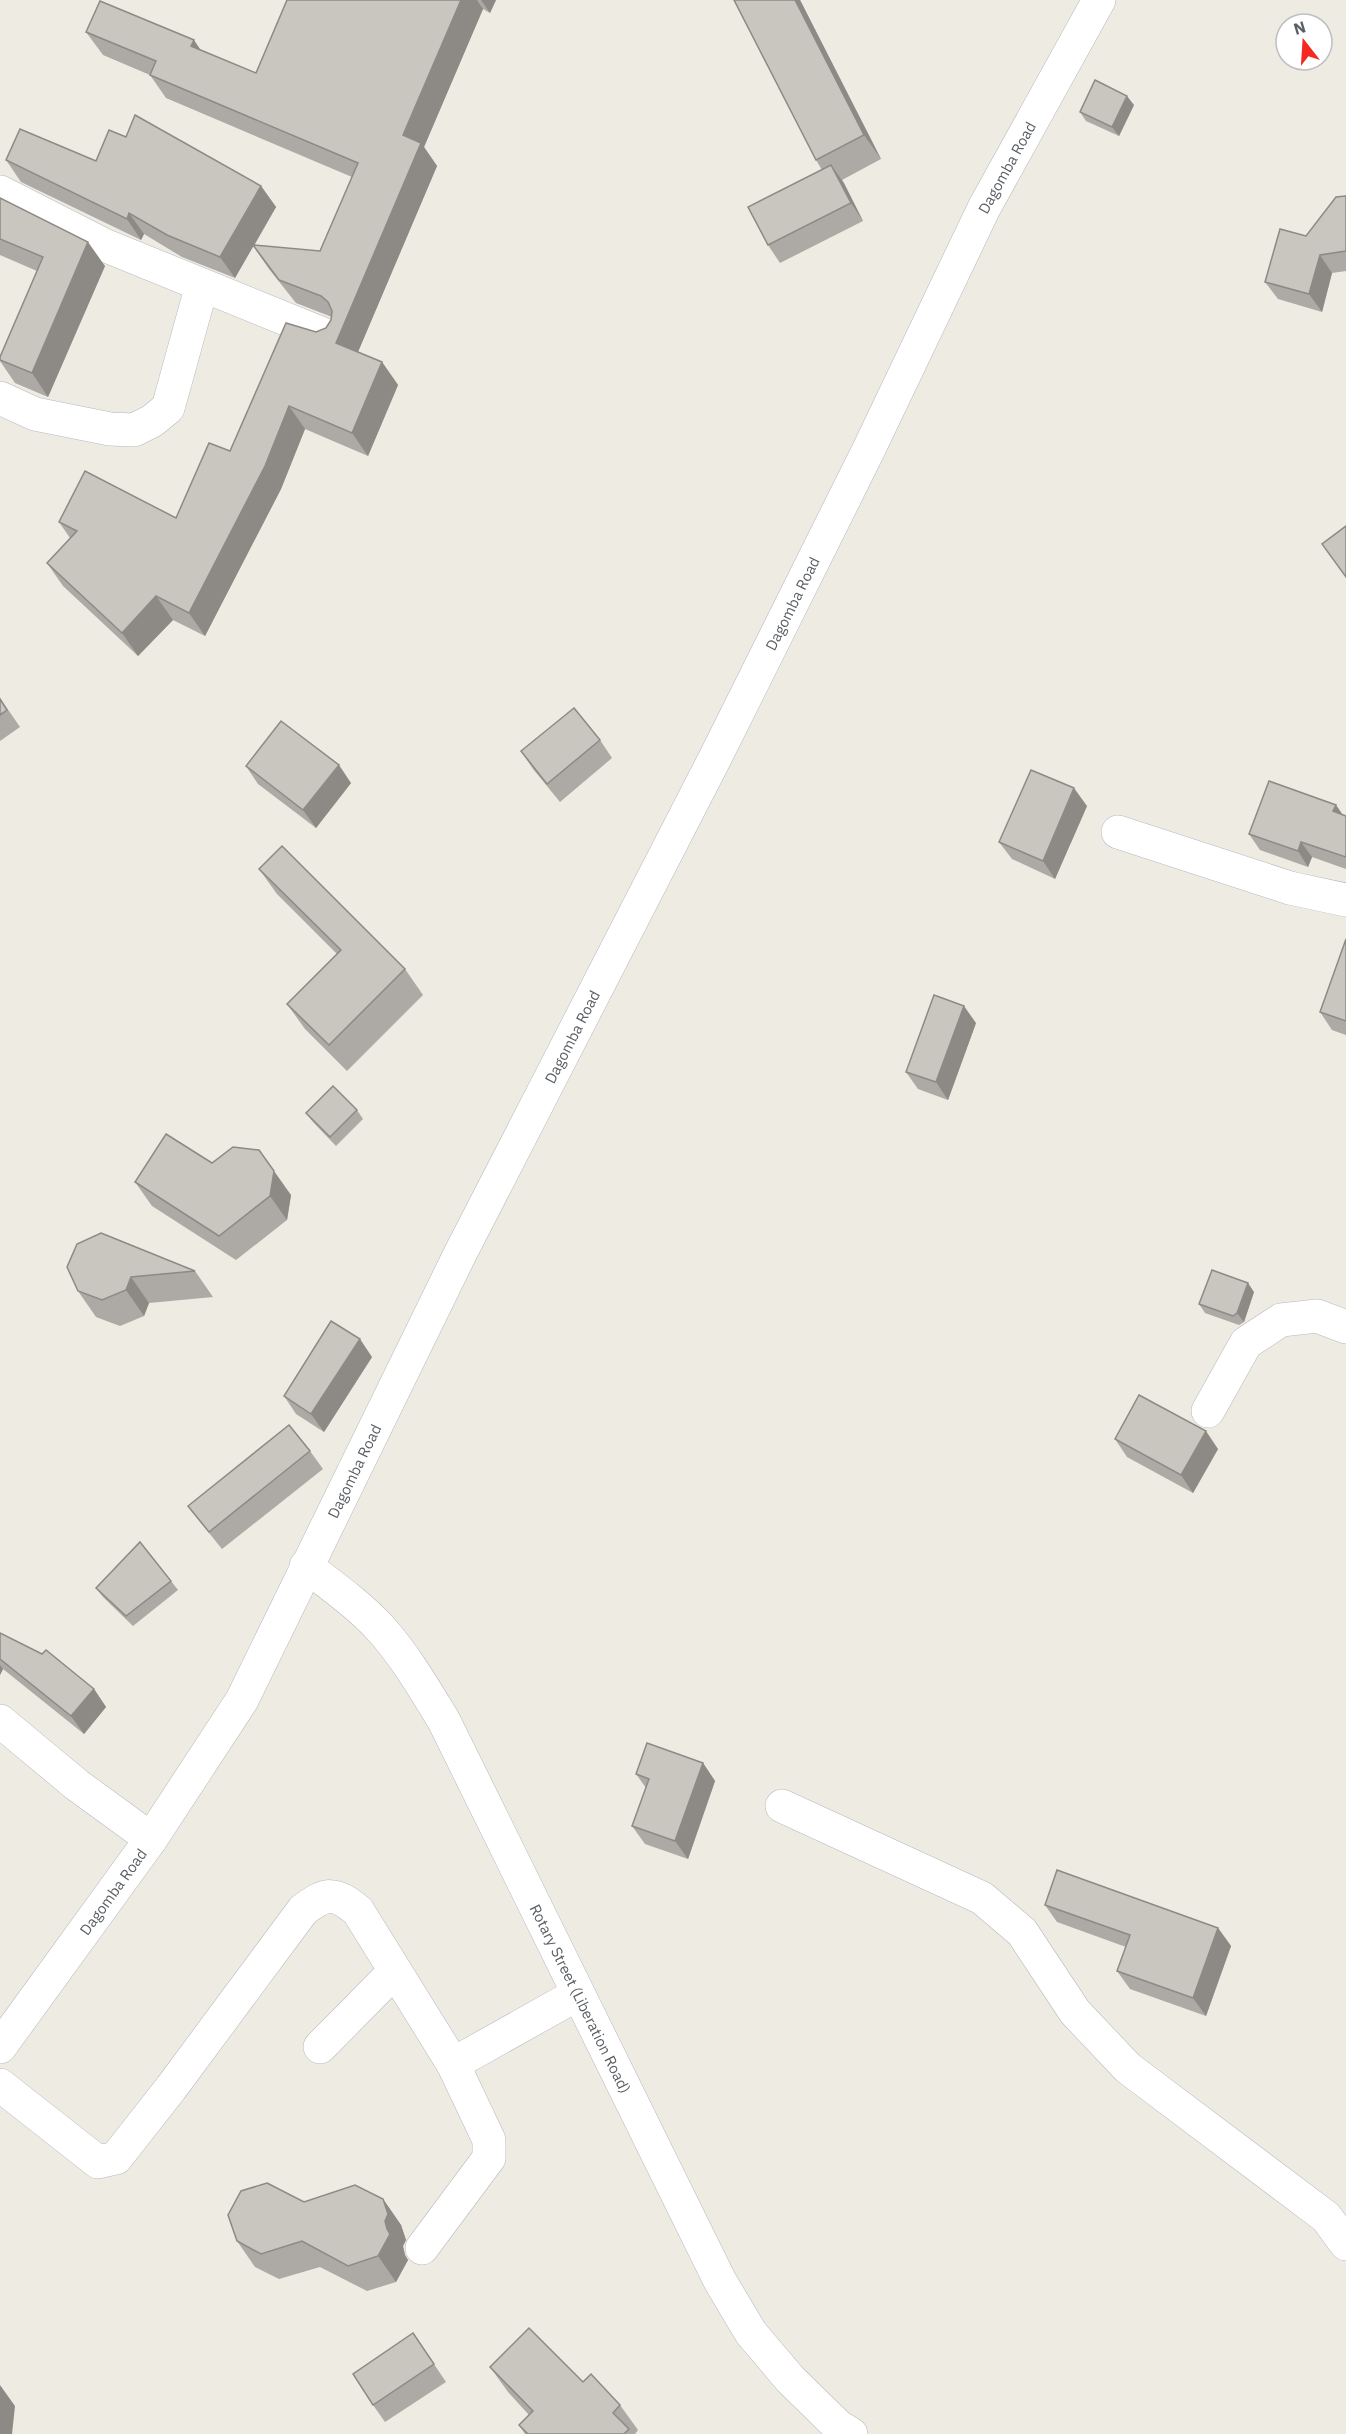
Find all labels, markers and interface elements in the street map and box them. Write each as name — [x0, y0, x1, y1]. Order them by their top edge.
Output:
north arrow — [1274, 12, 1334, 72]
text: N — [1291, 16, 1308, 39]
street label: Dagomba Road — [973, 118, 1040, 217]
street label: Dagomba Road — [761, 553, 823, 653]
street label: Dagomba Road — [540, 987, 604, 1086]
street label: Dagomba Road — [323, 1421, 385, 1521]
street label: Dagomba Road — [75, 1845, 151, 1939]
street label: Rotary Street (Liberation Road) — [526, 1901, 635, 2096]

